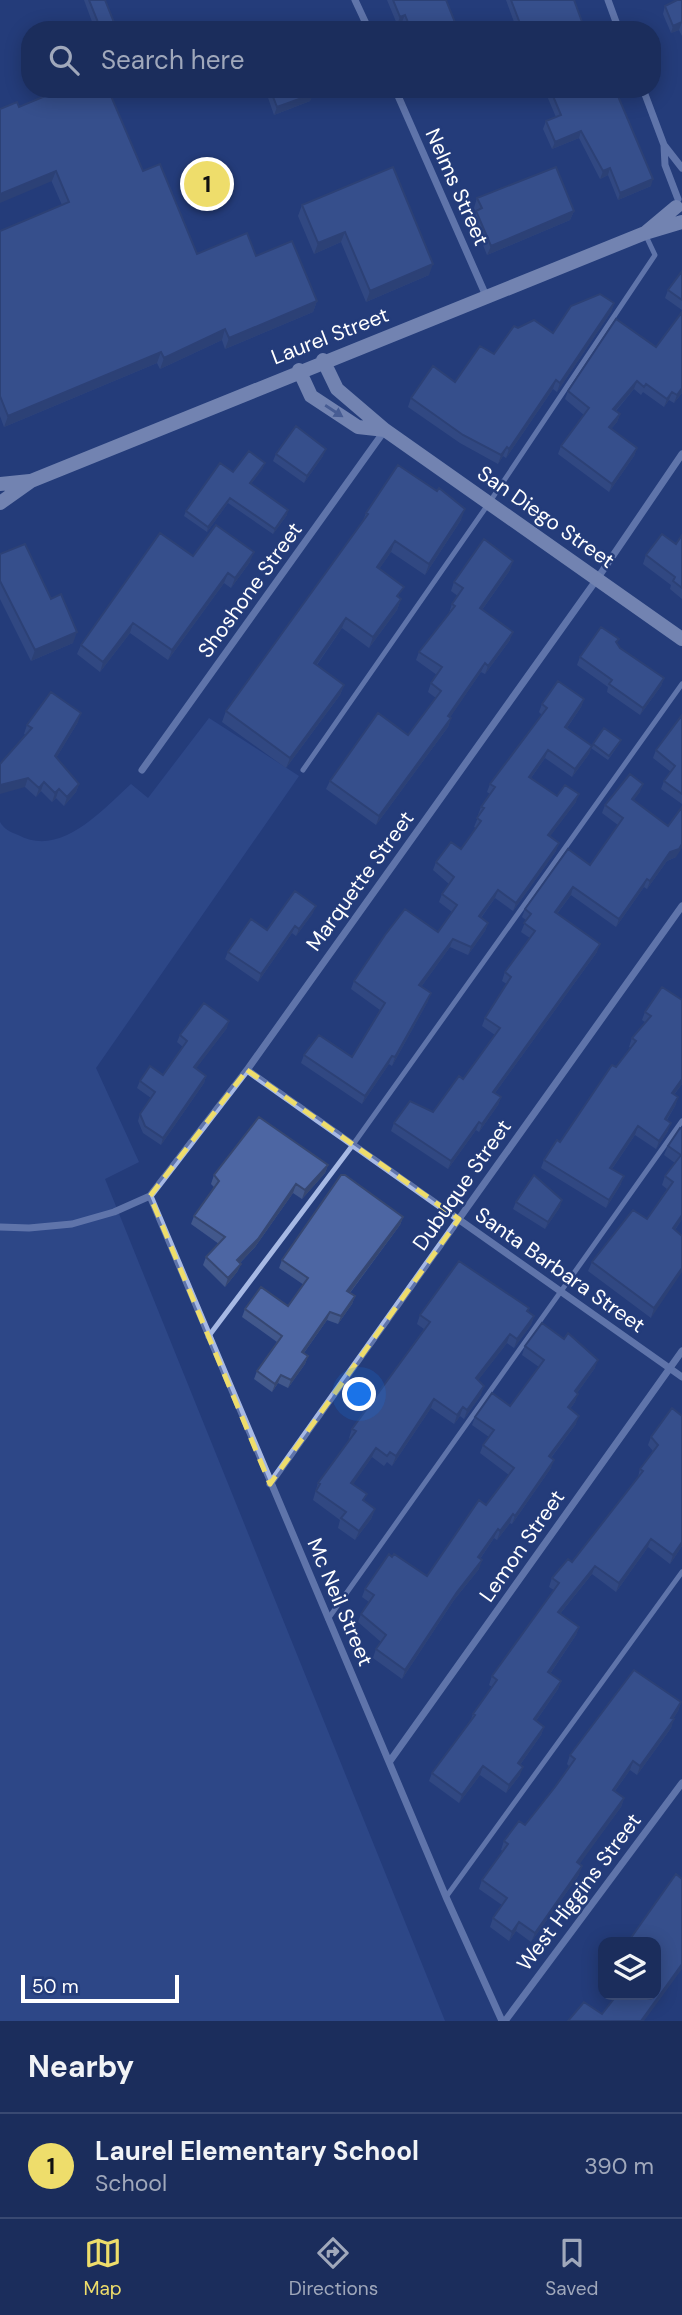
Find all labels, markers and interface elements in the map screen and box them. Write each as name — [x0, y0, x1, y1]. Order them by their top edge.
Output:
search box — [21, 21, 661, 98]
icon: search — [45, 41, 83, 79]
text: Search here — [101, 43, 244, 77]
street label: Nelms Street — [419, 124, 495, 250]
pin: 1 — [184, 158, 230, 210]
street label: Laurel Street — [267, 301, 393, 371]
one-way arrow — [325, 404, 343, 418]
street label: San Diego Street — [472, 459, 620, 575]
street label: Shoshone Street — [191, 517, 309, 663]
street label: Marquette Street — [300, 805, 420, 957]
street label: Dubuque Street — [406, 1114, 518, 1256]
street label: Santa Barbara Street — [469, 1201, 651, 1339]
your location — [342, 1377, 376, 1411]
street label: Lemon Street — [473, 1484, 571, 1608]
street label: Mc Neil Street — [300, 1534, 380, 1670]
street label: West Higgins Street — [510, 1807, 648, 1977]
map controls — [598, 1937, 661, 2000]
button: layers — [598, 1937, 661, 2000]
scale bar — [21, 1972, 178, 2004]
text: 50 m — [32, 1974, 79, 1999]
text: Nearby — [28, 2047, 134, 2086]
text: Laurel Elementary School — [95, 2134, 419, 2168]
text: 1 — [47, 2151, 55, 2181]
text: 390 m — [584, 2151, 654, 2181]
text: School — [95, 2168, 167, 2198]
tab: Map — [84, 2234, 122, 2301]
tab: Directions — [289, 2234, 378, 2301]
tab: Saved — [545, 2234, 598, 2301]

